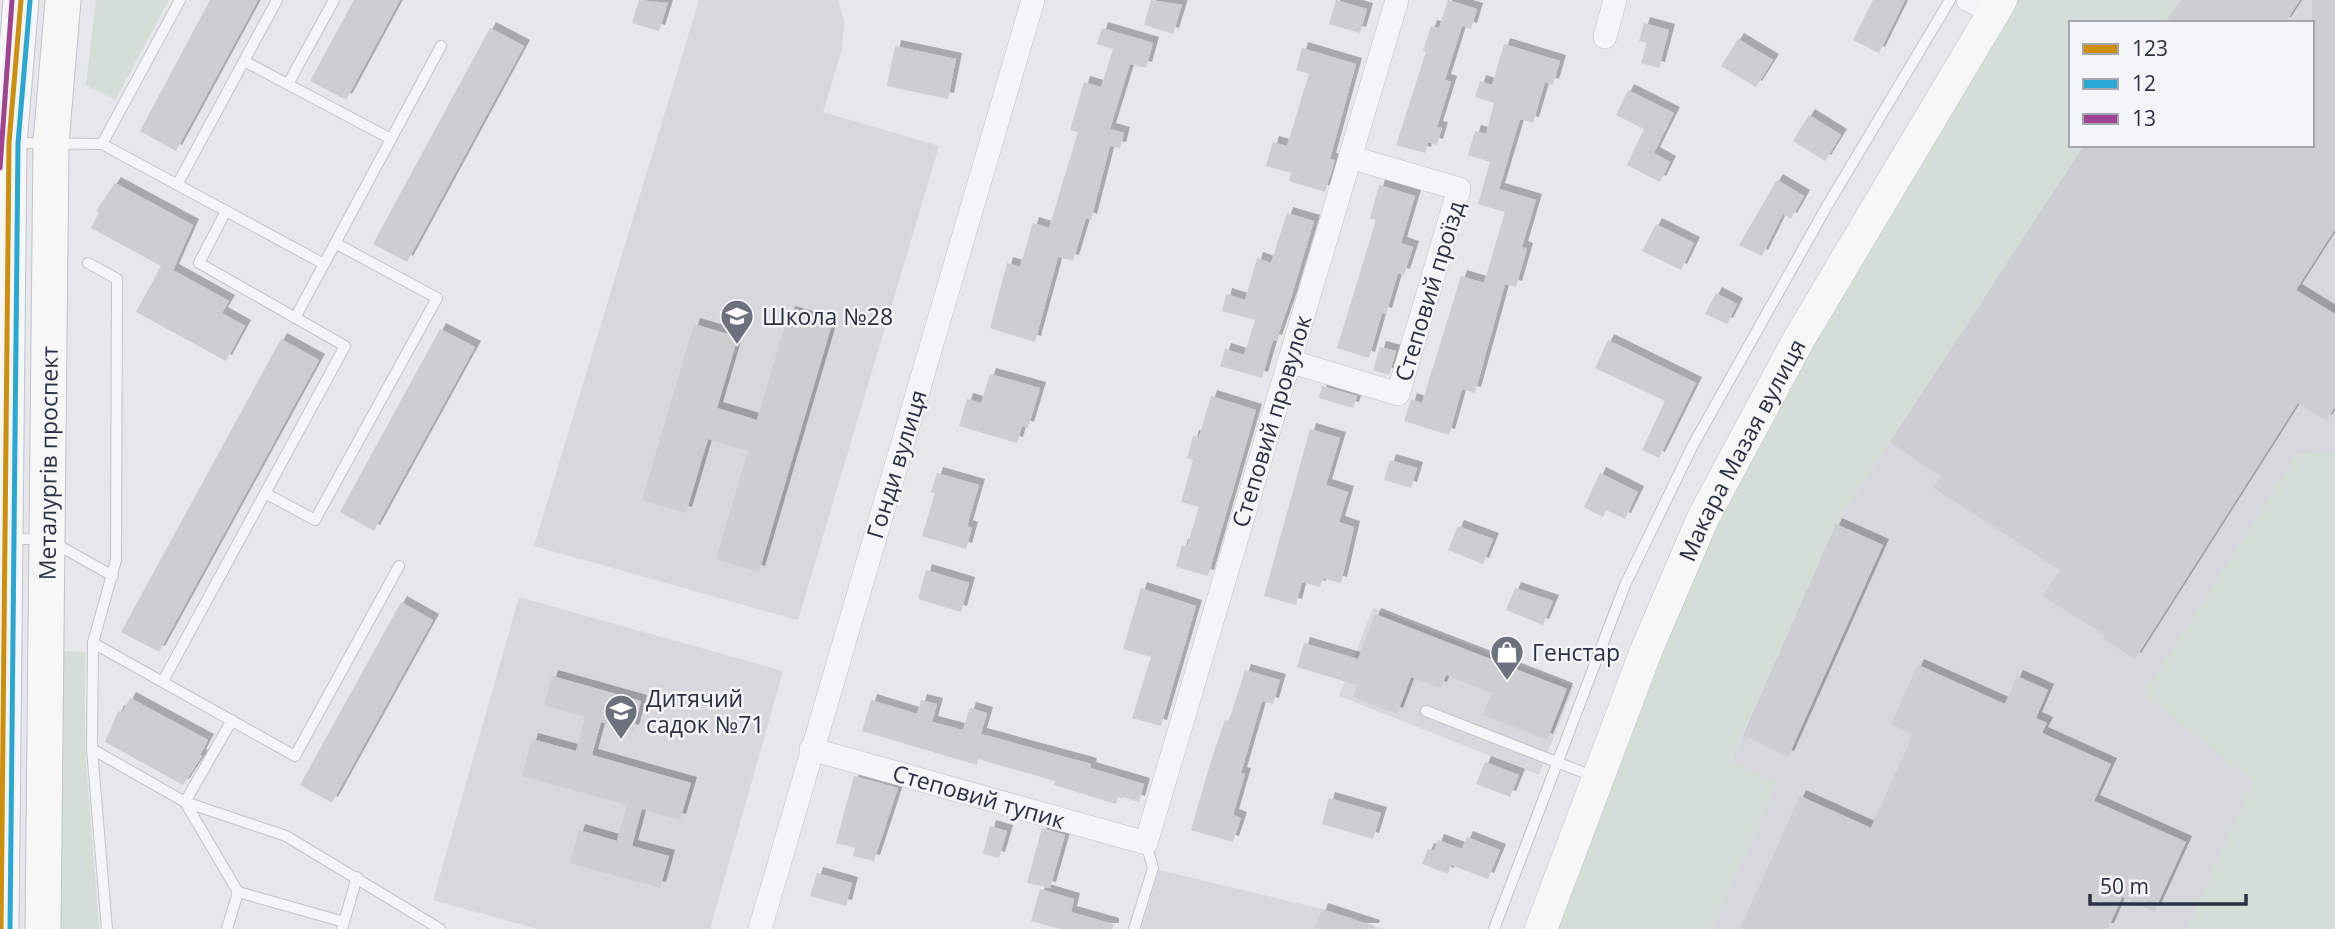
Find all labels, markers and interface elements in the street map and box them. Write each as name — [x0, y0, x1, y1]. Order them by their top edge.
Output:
legend — [2069, 21, 2314, 147]
text: 123 — [2132, 34, 2168, 62]
text: 12 — [2132, 69, 2156, 97]
text: 13 — [2132, 104, 2156, 132]
street label: Степовий проїзд — [1386, 197, 1472, 385]
school or university icon: Школа №28 — [718, 297, 756, 346]
place label: Школа №28 — [762, 300, 893, 332]
street label: Степовий провулок — [1223, 311, 1319, 531]
street label: Макара Мазая вулиця — [1670, 333, 1812, 566]
street label: Металургів проспект — [31, 346, 65, 580]
street label: Гонди вулиця — [858, 386, 934, 542]
shop icon: Генстар — [1488, 633, 1526, 682]
place label: Генстар — [1532, 636, 1620, 668]
place label: Дитячий садок №71 — [646, 682, 764, 740]
school or university icon: Дитячий садок №71 — [602, 692, 640, 741]
street label: Степовий тупик — [889, 756, 1069, 836]
scale bar — [2090, 862, 2246, 906]
text: 50 m — [2100, 872, 2149, 900]

